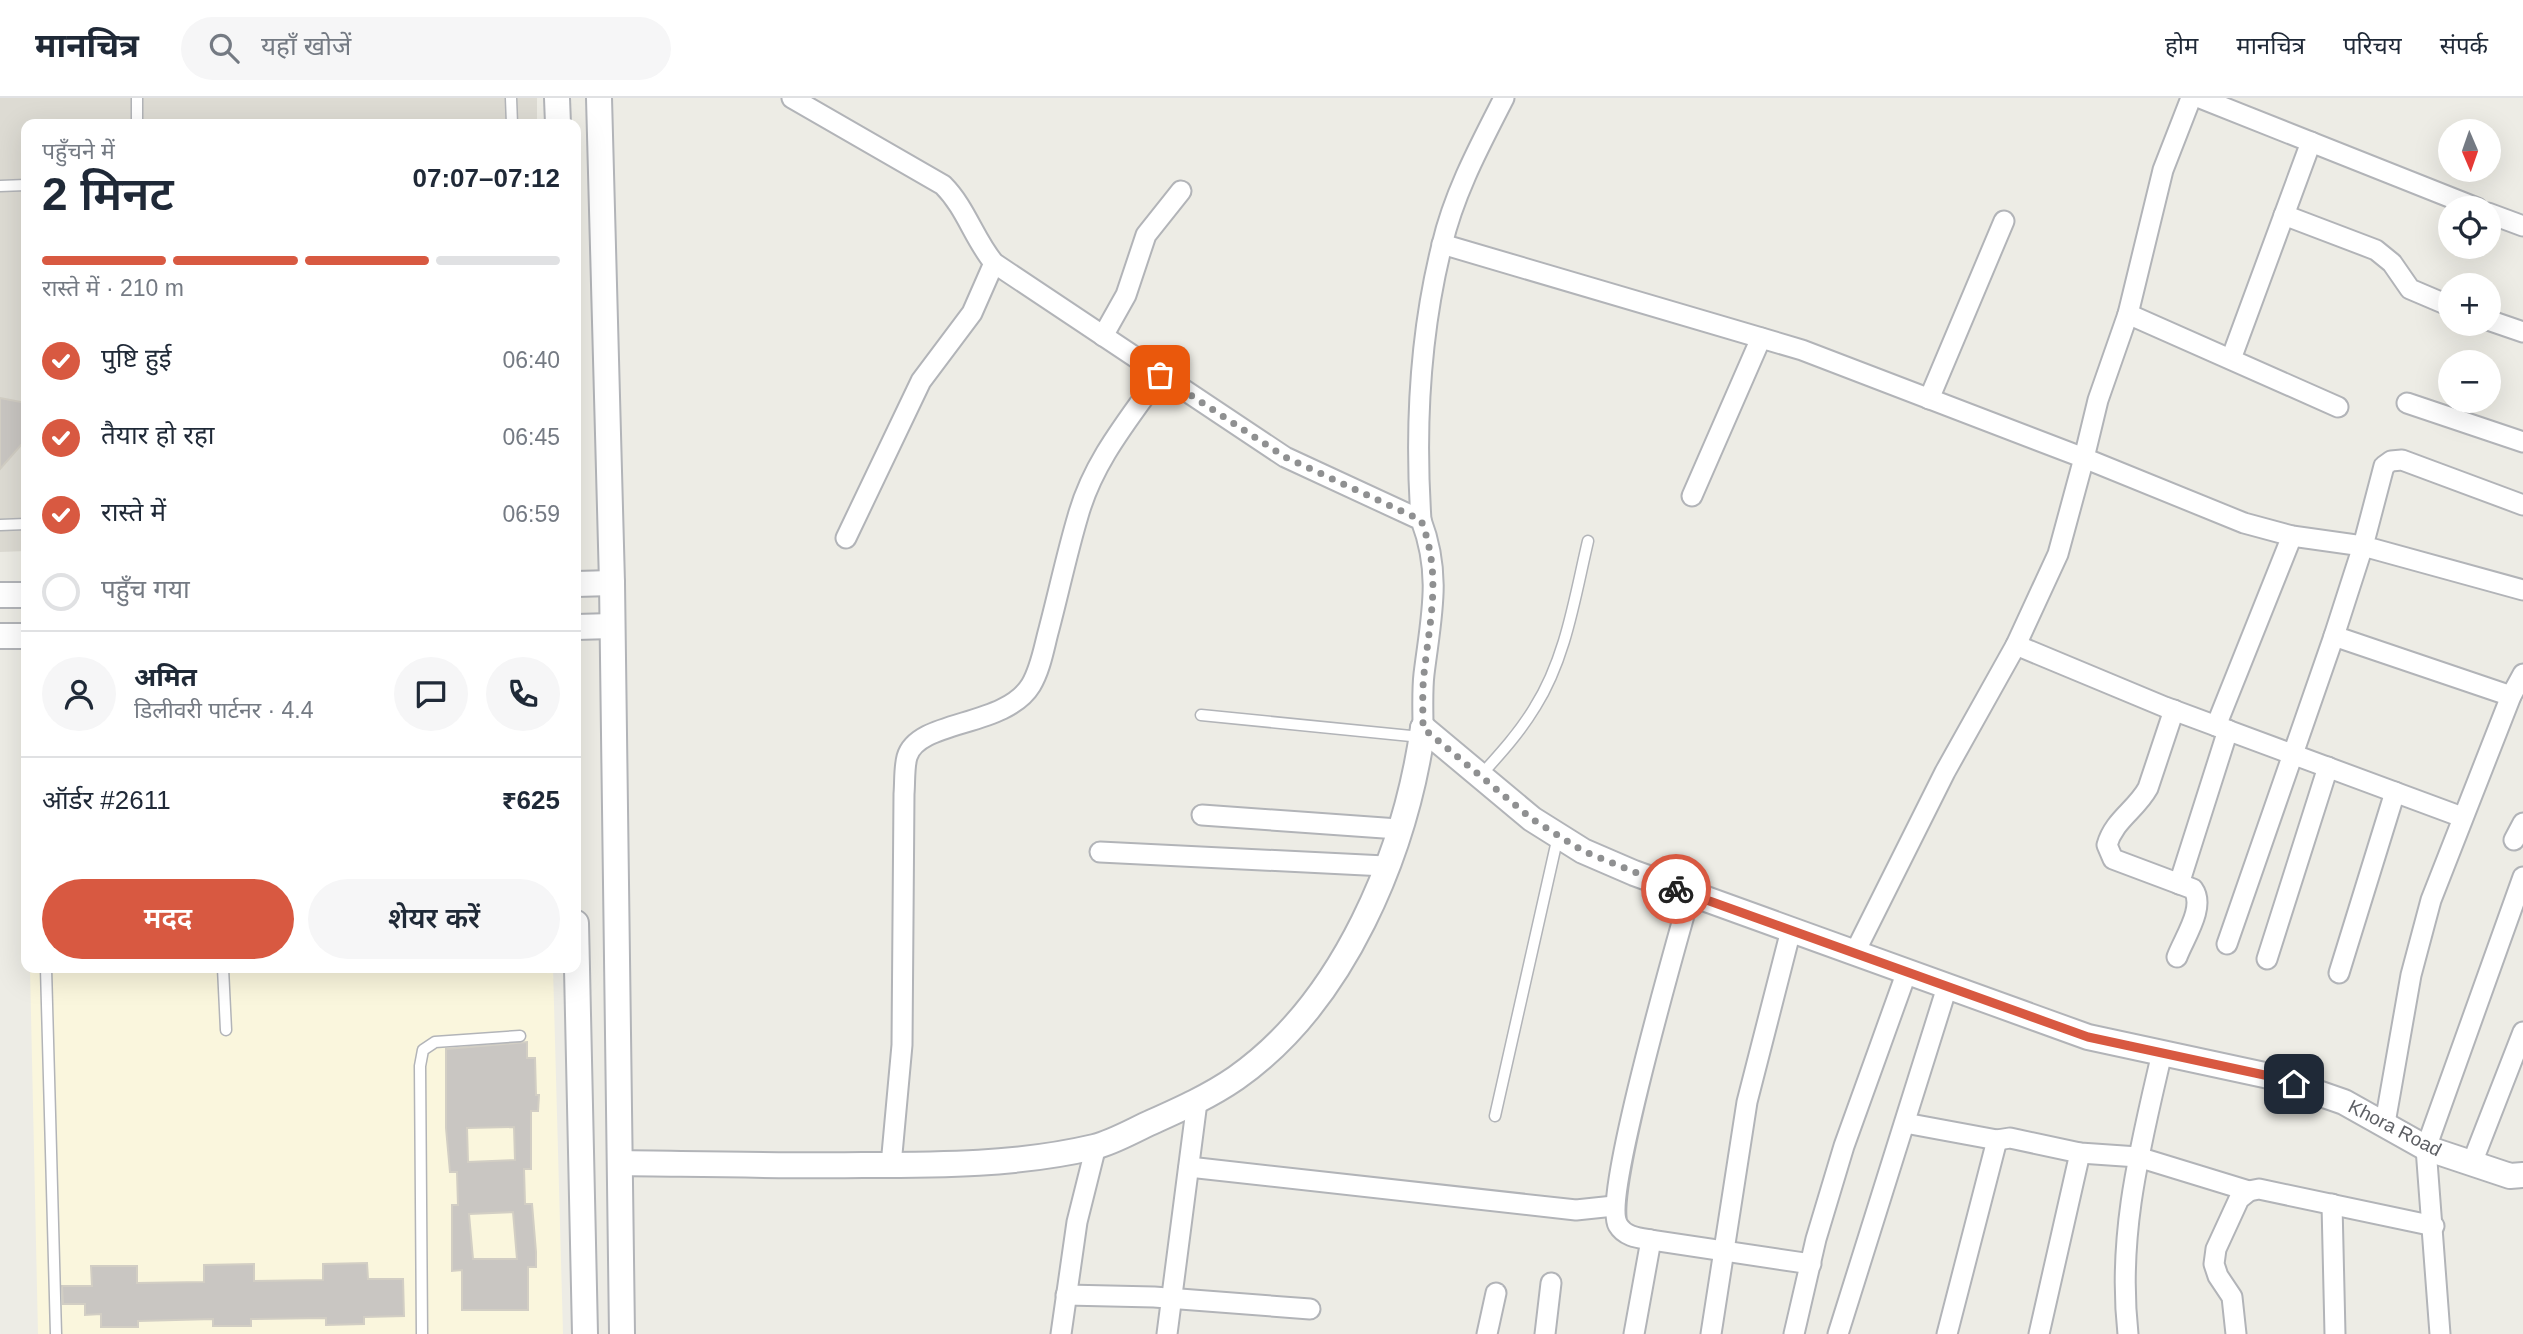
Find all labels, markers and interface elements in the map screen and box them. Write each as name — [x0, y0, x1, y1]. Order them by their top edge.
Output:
search box — [181, 17, 671, 80]
text: मानचित्र — [35, 27, 139, 64]
icon: search — [205, 29, 243, 67]
text: यहाँ खोजें — [261, 31, 351, 61]
text: होम — [2165, 32, 2198, 59]
text: मानचित्र — [2236, 32, 2305, 59]
text: परिचय — [2343, 32, 2402, 59]
text: संपर्क — [2440, 32, 2488, 59]
north arrow — [2438, 119, 2501, 182]
map controls — [2438, 119, 2501, 413]
text: पहुँचने में — [42, 138, 115, 164]
text: 07:07–07:12 — [413, 163, 560, 193]
text: 2 मिनट — [42, 168, 174, 220]
button: locate — [2438, 196, 2501, 259]
button: + — [2438, 273, 2501, 336]
text: रास्ते में · 210 m — [42, 275, 184, 301]
icon: check — [42, 342, 80, 380]
text: पुष्टि हुई — [101, 343, 171, 373]
pin — [1130, 345, 1190, 405]
text: 06:40 — [502, 347, 560, 373]
button: − — [2438, 350, 2501, 413]
icon: bag — [1141, 356, 1179, 394]
icon: check — [42, 419, 80, 457]
text: तैयार हो रहा — [101, 420, 214, 450]
text: 06:45 — [502, 424, 560, 450]
icon: check — [42, 496, 80, 534]
text: रास्ते में — [101, 497, 166, 527]
text: 06:59 — [502, 501, 560, 527]
text: पहुँच गया — [101, 574, 190, 604]
button: person — [42, 657, 116, 731]
button: chat — [394, 657, 468, 731]
button: phone — [486, 657, 560, 731]
text: अमित — [134, 662, 197, 692]
text: डिलीवरी पार्टनर · 4.4 — [134, 697, 314, 723]
text: ऑर्डर #2611 — [42, 785, 171, 815]
text: ₹625 — [502, 785, 560, 815]
courier — [1641, 854, 1711, 924]
icon: bike — [1657, 870, 1695, 908]
button: मदद — [42, 879, 294, 959]
button: शेयर करें — [308, 879, 560, 959]
pin — [2264, 1054, 2324, 1114]
icon: home — [2275, 1065, 2313, 1103]
street label: Khora Road — [2345, 1096, 2445, 1160]

